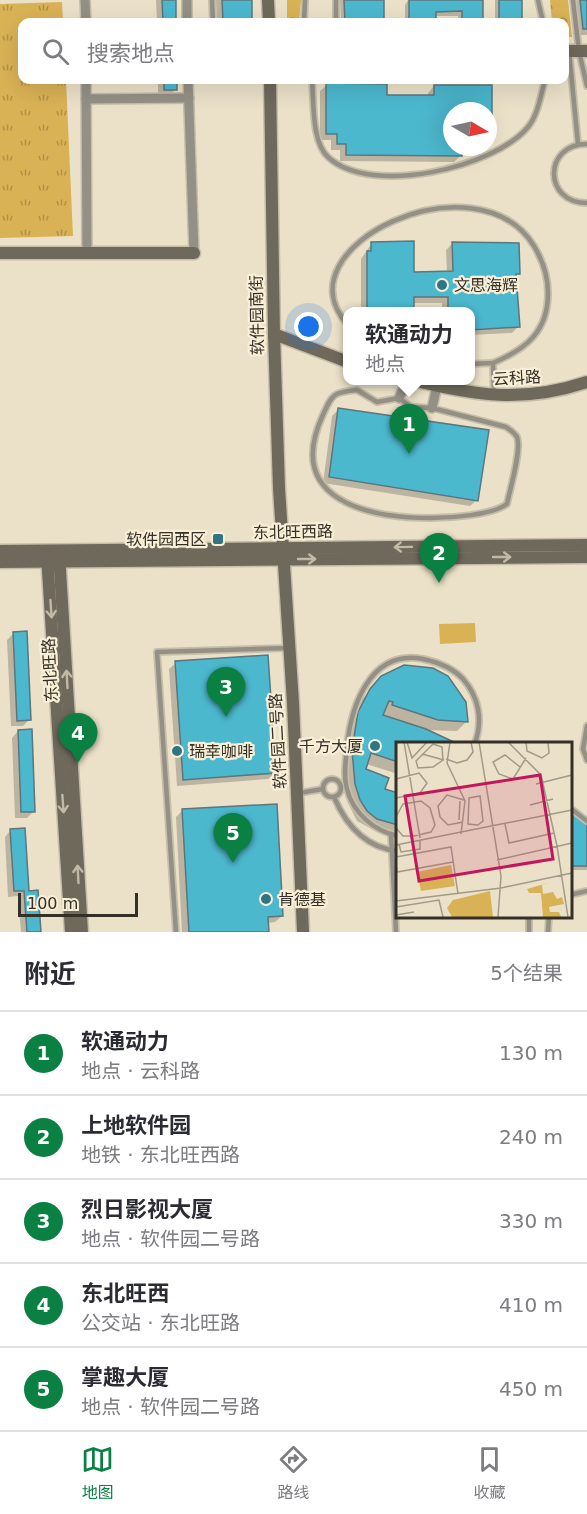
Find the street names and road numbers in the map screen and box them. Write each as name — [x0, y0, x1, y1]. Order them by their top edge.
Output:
street label: 软件园南街 — [247, 275, 267, 355]
street label: 云科路 — [493, 367, 541, 389]
street label: 东北旺西路 — [253, 522, 333, 542]
street label: 东北旺路 — [39, 638, 61, 702]
street label: 软件园二号路 — [266, 693, 290, 789]

